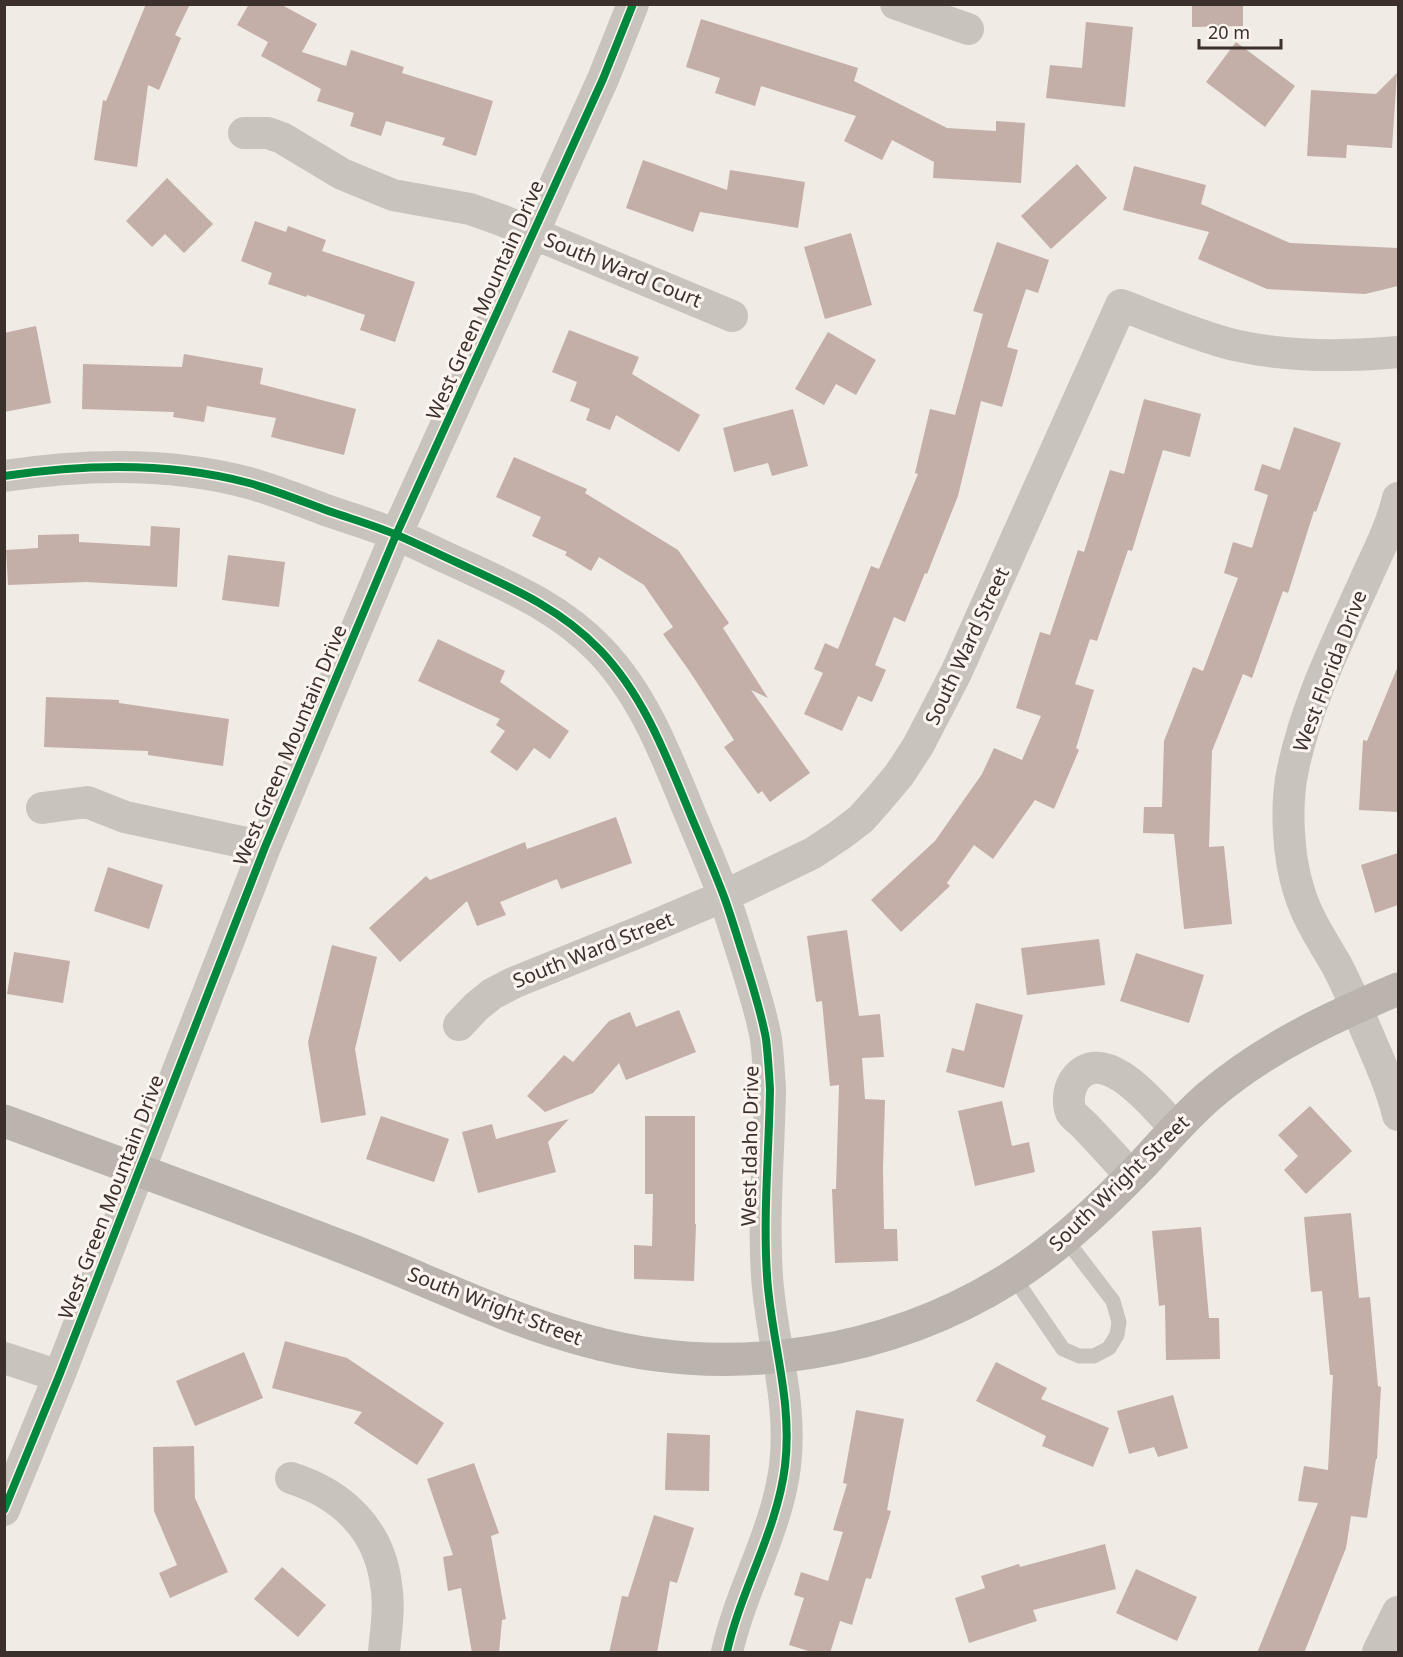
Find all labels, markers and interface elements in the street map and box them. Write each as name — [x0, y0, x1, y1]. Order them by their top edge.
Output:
scale bar — [1199, 12, 1282, 50]
text: 20 m — [1208, 20, 1250, 44]
street label: West Green Mountain Drive — [419, 176, 550, 424]
street label: South Ward Court — [540, 226, 706, 313]
street label: South Ward Street — [918, 563, 1015, 729]
street label: West Florida Drive — [1286, 586, 1373, 755]
street label: West Green Mountain Drive — [226, 620, 353, 870]
street label: South Ward Street — [509, 905, 677, 994]
street label: West Idaho Drive — [735, 1065, 764, 1227]
street label: West Green Mountain Drive — [51, 1071, 170, 1323]
street label: South Wright Street — [1043, 1109, 1195, 1257]
street label: South Wright Street — [404, 1260, 586, 1351]

